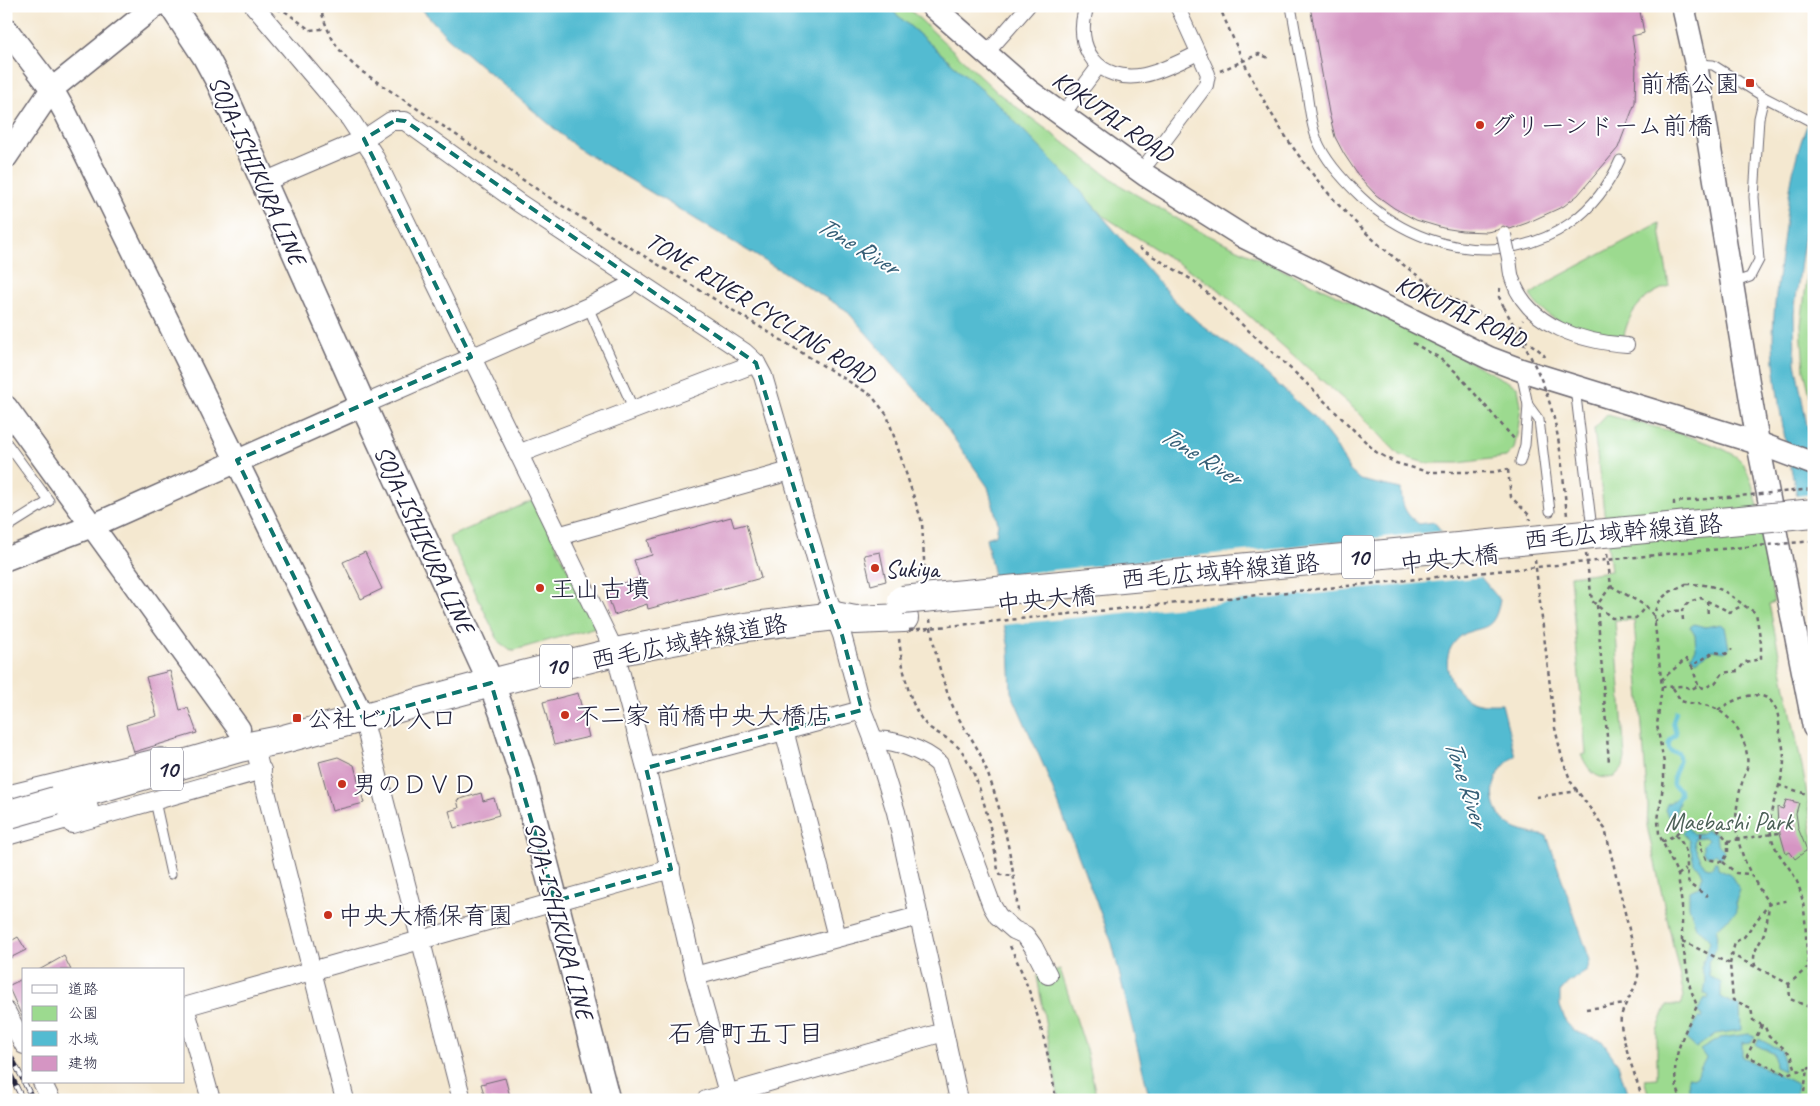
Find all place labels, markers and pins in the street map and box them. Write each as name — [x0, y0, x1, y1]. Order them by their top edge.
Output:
place label: 前橋公園 — [1640, 68, 1740, 100]
marker: 前橋公園 — [1744, 77, 1756, 89]
place label: グリーンドーム前橋 — [1490, 110, 1713, 142]
marker: グリーンドーム前橋 — [1474, 119, 1486, 131]
place label: Sukiya — [885, 553, 941, 585]
marker: Sukiya — [869, 562, 881, 574]
place label: 王山古墳 — [550, 573, 650, 605]
marker: 王山古墳 — [534, 582, 546, 594]
place label: 不二家 前橋中央大橋店 — [575, 700, 831, 732]
place label: 公社ビル入口 — [307, 703, 457, 735]
marker: 不二家 前橋中央大橋店 — [559, 709, 571, 721]
marker: 公社ビル入口 — [291, 712, 303, 724]
place label: 男のＤＶＤ — [352, 769, 477, 801]
marker: 男のＤＶＤ — [336, 778, 348, 790]
place label: 中央大橋保育園 — [338, 900, 513, 932]
marker: 中央大橋保育園 — [322, 909, 334, 921]

